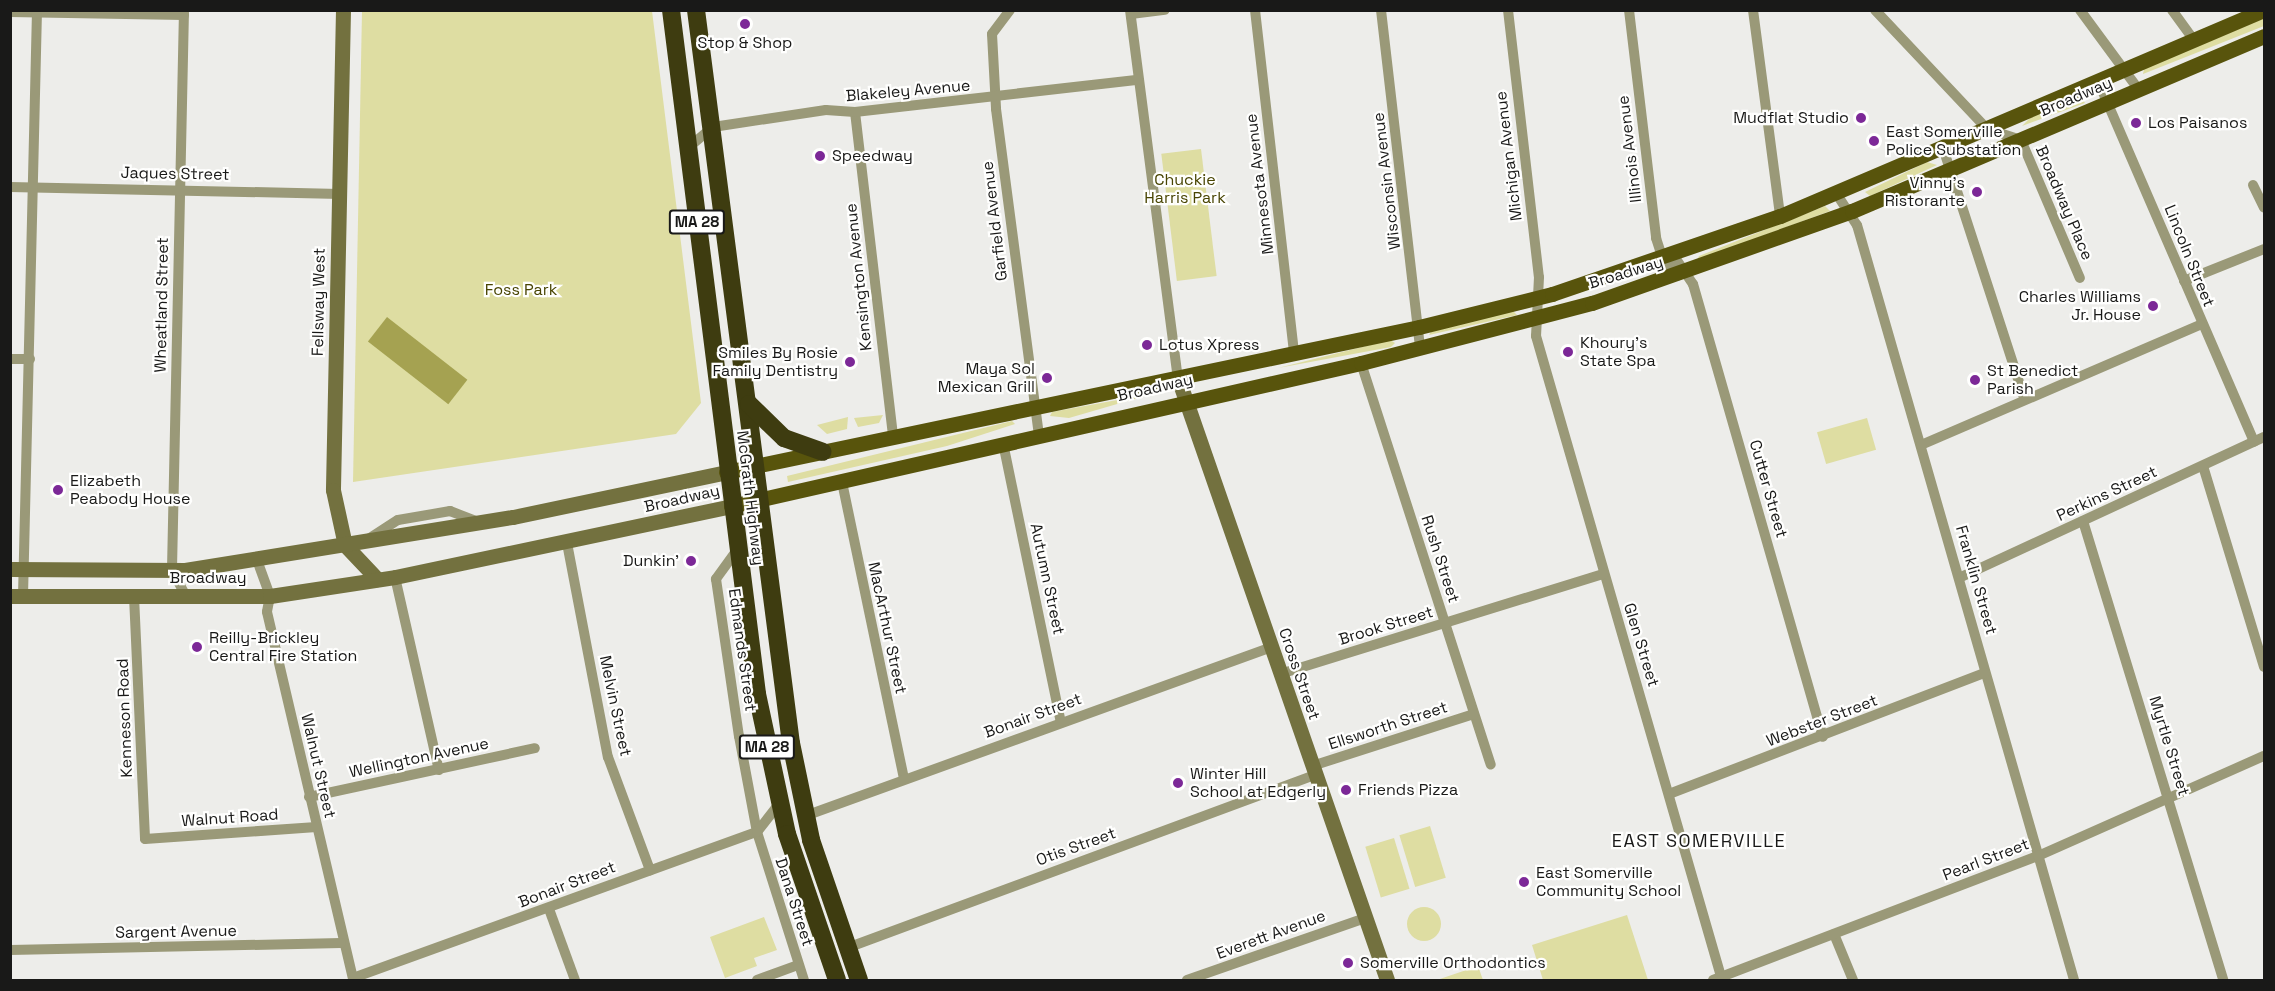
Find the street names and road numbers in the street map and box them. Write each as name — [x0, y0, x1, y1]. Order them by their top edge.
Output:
street label: Broadway — [2037, 73, 2115, 121]
street label: Blakeley Avenue — [845, 76, 971, 106]
street label: Michigan Avenue — [1491, 90, 1527, 222]
street label: Illinois Avenue — [1614, 94, 1646, 204]
street label: Wisconsin Avenue — [1369, 111, 1405, 251]
street label: Minnesota Avenue — [1242, 112, 1278, 256]
street label: Broadway Place — [2031, 143, 2097, 263]
street label: Garfield Avenue — [978, 160, 1012, 282]
street label: Jaques Street — [120, 163, 230, 185]
street label: Kensington Avenue — [842, 202, 876, 352]
street label: Lincoln Street — [2160, 202, 2218, 310]
road number: MA 28 — [668, 210, 726, 234]
street label: Wheatland Street — [151, 237, 173, 373]
street label: Fellsway West — [308, 248, 330, 356]
street label: Broadway — [1586, 253, 1666, 293]
street label: Broadway — [1115, 370, 1195, 406]
street label: McGrath Highway — [732, 430, 768, 566]
street label: Cutter Street — [1745, 438, 1791, 540]
street label: Perkins Street — [2054, 462, 2160, 526]
street label: Broadway — [642, 481, 722, 517]
street label: Rush Street — [1417, 513, 1463, 605]
street label: Autumn Street — [1026, 521, 1068, 637]
street label: Franklin Street — [1951, 523, 2001, 637]
street label: MacArthur Street — [864, 560, 910, 696]
street label: Broadway — [170, 568, 246, 588]
street label: Edmands Street — [724, 587, 760, 713]
street label: Glen Street — [1619, 601, 1663, 689]
street label: Brook Street — [1336, 603, 1436, 649]
street label: Cross Street — [1274, 626, 1324, 722]
street label: Melvin Street — [595, 654, 635, 758]
street label: Kenneson Road — [113, 658, 137, 778]
street label: Bonair Street — [982, 689, 1084, 743]
street label: Webster Street — [1764, 691, 1880, 751]
street label: Myrtle Street — [2145, 694, 2193, 798]
street label: Ellsworth Street — [1326, 698, 1450, 754]
street label: Walnut Street — [297, 712, 339, 820]
street label: Wellington Avenue — [347, 734, 491, 782]
road number: MA 28 — [738, 735, 795, 759]
street label: Walnut Road — [181, 805, 279, 831]
street label: Otis Street — [1034, 824, 1118, 870]
street label: Pearl Street — [1940, 835, 2032, 885]
street label: Dana Street — [771, 855, 817, 949]
street label: Bonair Street — [516, 858, 618, 912]
street label: Everett Avenue — [1214, 906, 1328, 964]
street label: Sargent Avenue — [115, 921, 237, 943]

